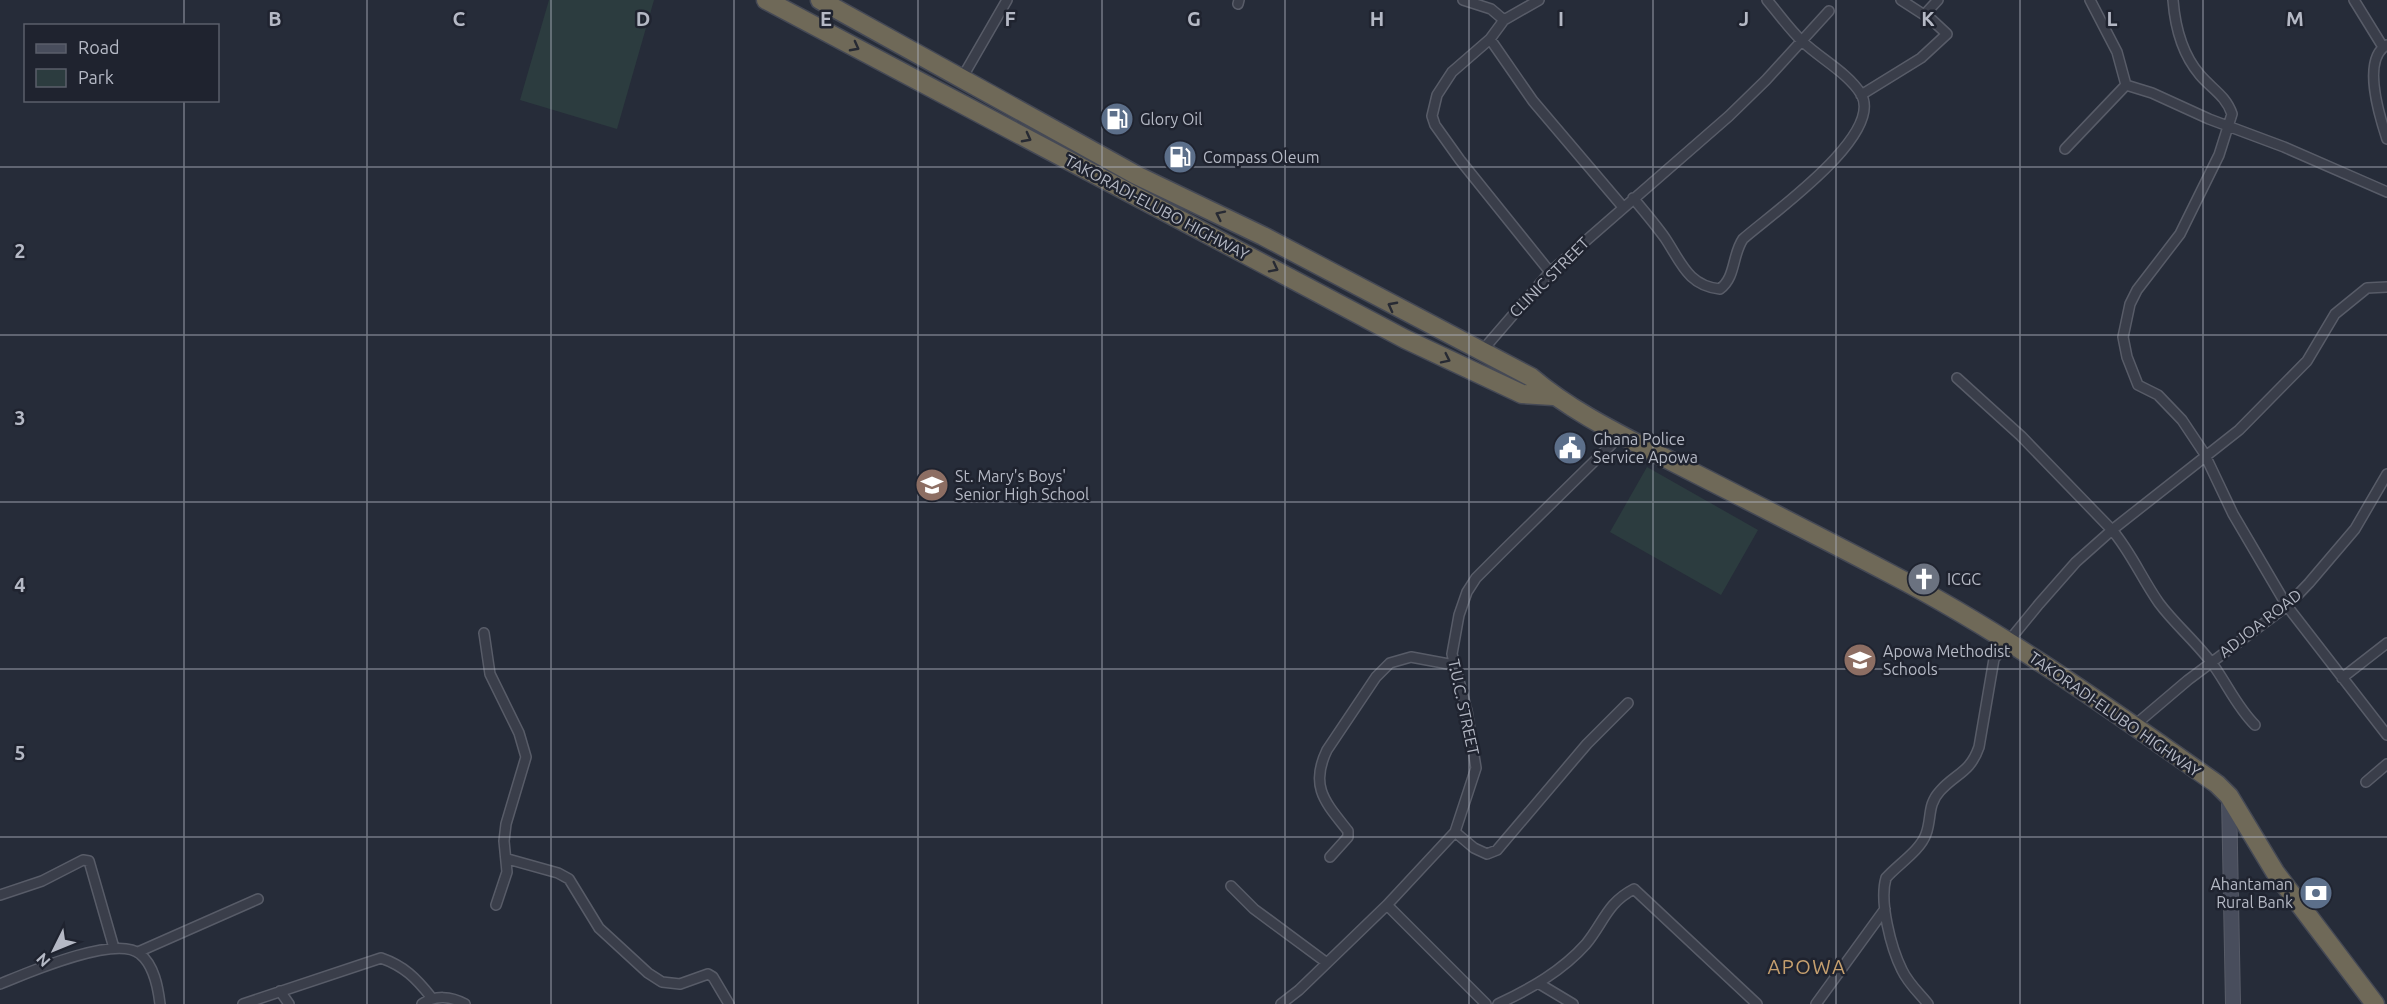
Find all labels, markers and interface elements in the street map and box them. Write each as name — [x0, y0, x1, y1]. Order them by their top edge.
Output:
text: B — [268, 7, 282, 30]
text: C — [453, 7, 466, 30]
text: D — [636, 7, 650, 30]
text: E — [820, 7, 832, 30]
text: F — [1004, 7, 1016, 30]
text: G — [1187, 7, 1201, 30]
text: H — [1370, 7, 1384, 30]
text: I — [1558, 7, 1564, 30]
text: J — [1739, 7, 1749, 30]
text: K — [1921, 7, 1935, 30]
text: L — [2107, 7, 2118, 30]
text: M — [2286, 7, 2304, 30]
legend — [24, 24, 219, 102]
text: Road — [78, 37, 120, 57]
one-way arrow — [849, 40, 859, 51]
text: Park — [78, 67, 114, 87]
fuel station icon: Glory Oil — [1099, 101, 1135, 137]
place label: Glory Oil — [1140, 110, 1202, 128]
one-way arrow — [1021, 131, 1031, 142]
fuel station icon: Compass Oleum — [1162, 139, 1198, 175]
place label: Compass Oleum — [1203, 148, 1319, 166]
street label: TAKORADI-ELUBO HIGHWAY — [1062, 151, 1253, 263]
one-way arrow — [1215, 210, 1226, 222]
street label: CLINIC STREET — [1505, 233, 1593, 321]
text: 2 — [14, 239, 26, 262]
one-way arrow — [1268, 261, 1278, 272]
one-way arrow — [1388, 302, 1399, 313]
one-way arrow — [1440, 352, 1451, 364]
text: 3 — [14, 406, 26, 429]
public building icon: Ghana Police Service Apowa — [1552, 430, 1588, 466]
place label: Ghana Police Service Apowa — [1593, 430, 1698, 466]
school or university icon: St. Mary's Boys' Senior High School — [914, 467, 950, 503]
place label: St. Mary's Boys' Senior High School — [955, 467, 1089, 503]
church icon: ICGC — [1906, 561, 1942, 597]
place label: ICGC — [1947, 570, 1981, 588]
text: 4 — [14, 573, 26, 596]
street label: ADJOA ROAD — [2215, 585, 2305, 661]
school or university icon: Apowa Methodist Schools — [1842, 642, 1878, 678]
place label: Apowa Methodist Schools — [1883, 642, 2011, 678]
street label: TAKORADI-ELUBO HIGHWAY — [2026, 648, 2205, 781]
street label: T.U.C. STREET — [1445, 657, 1483, 757]
text: 5 — [14, 741, 26, 764]
place label: Ahantaman Rural Bank — [2210, 875, 2293, 911]
bank icon: Ahantaman Rural Bank — [2298, 875, 2334, 911]
north arrow — [24, 920, 84, 980]
text: N — [32, 950, 54, 971]
district label: APOWA — [1767, 955, 1847, 978]

